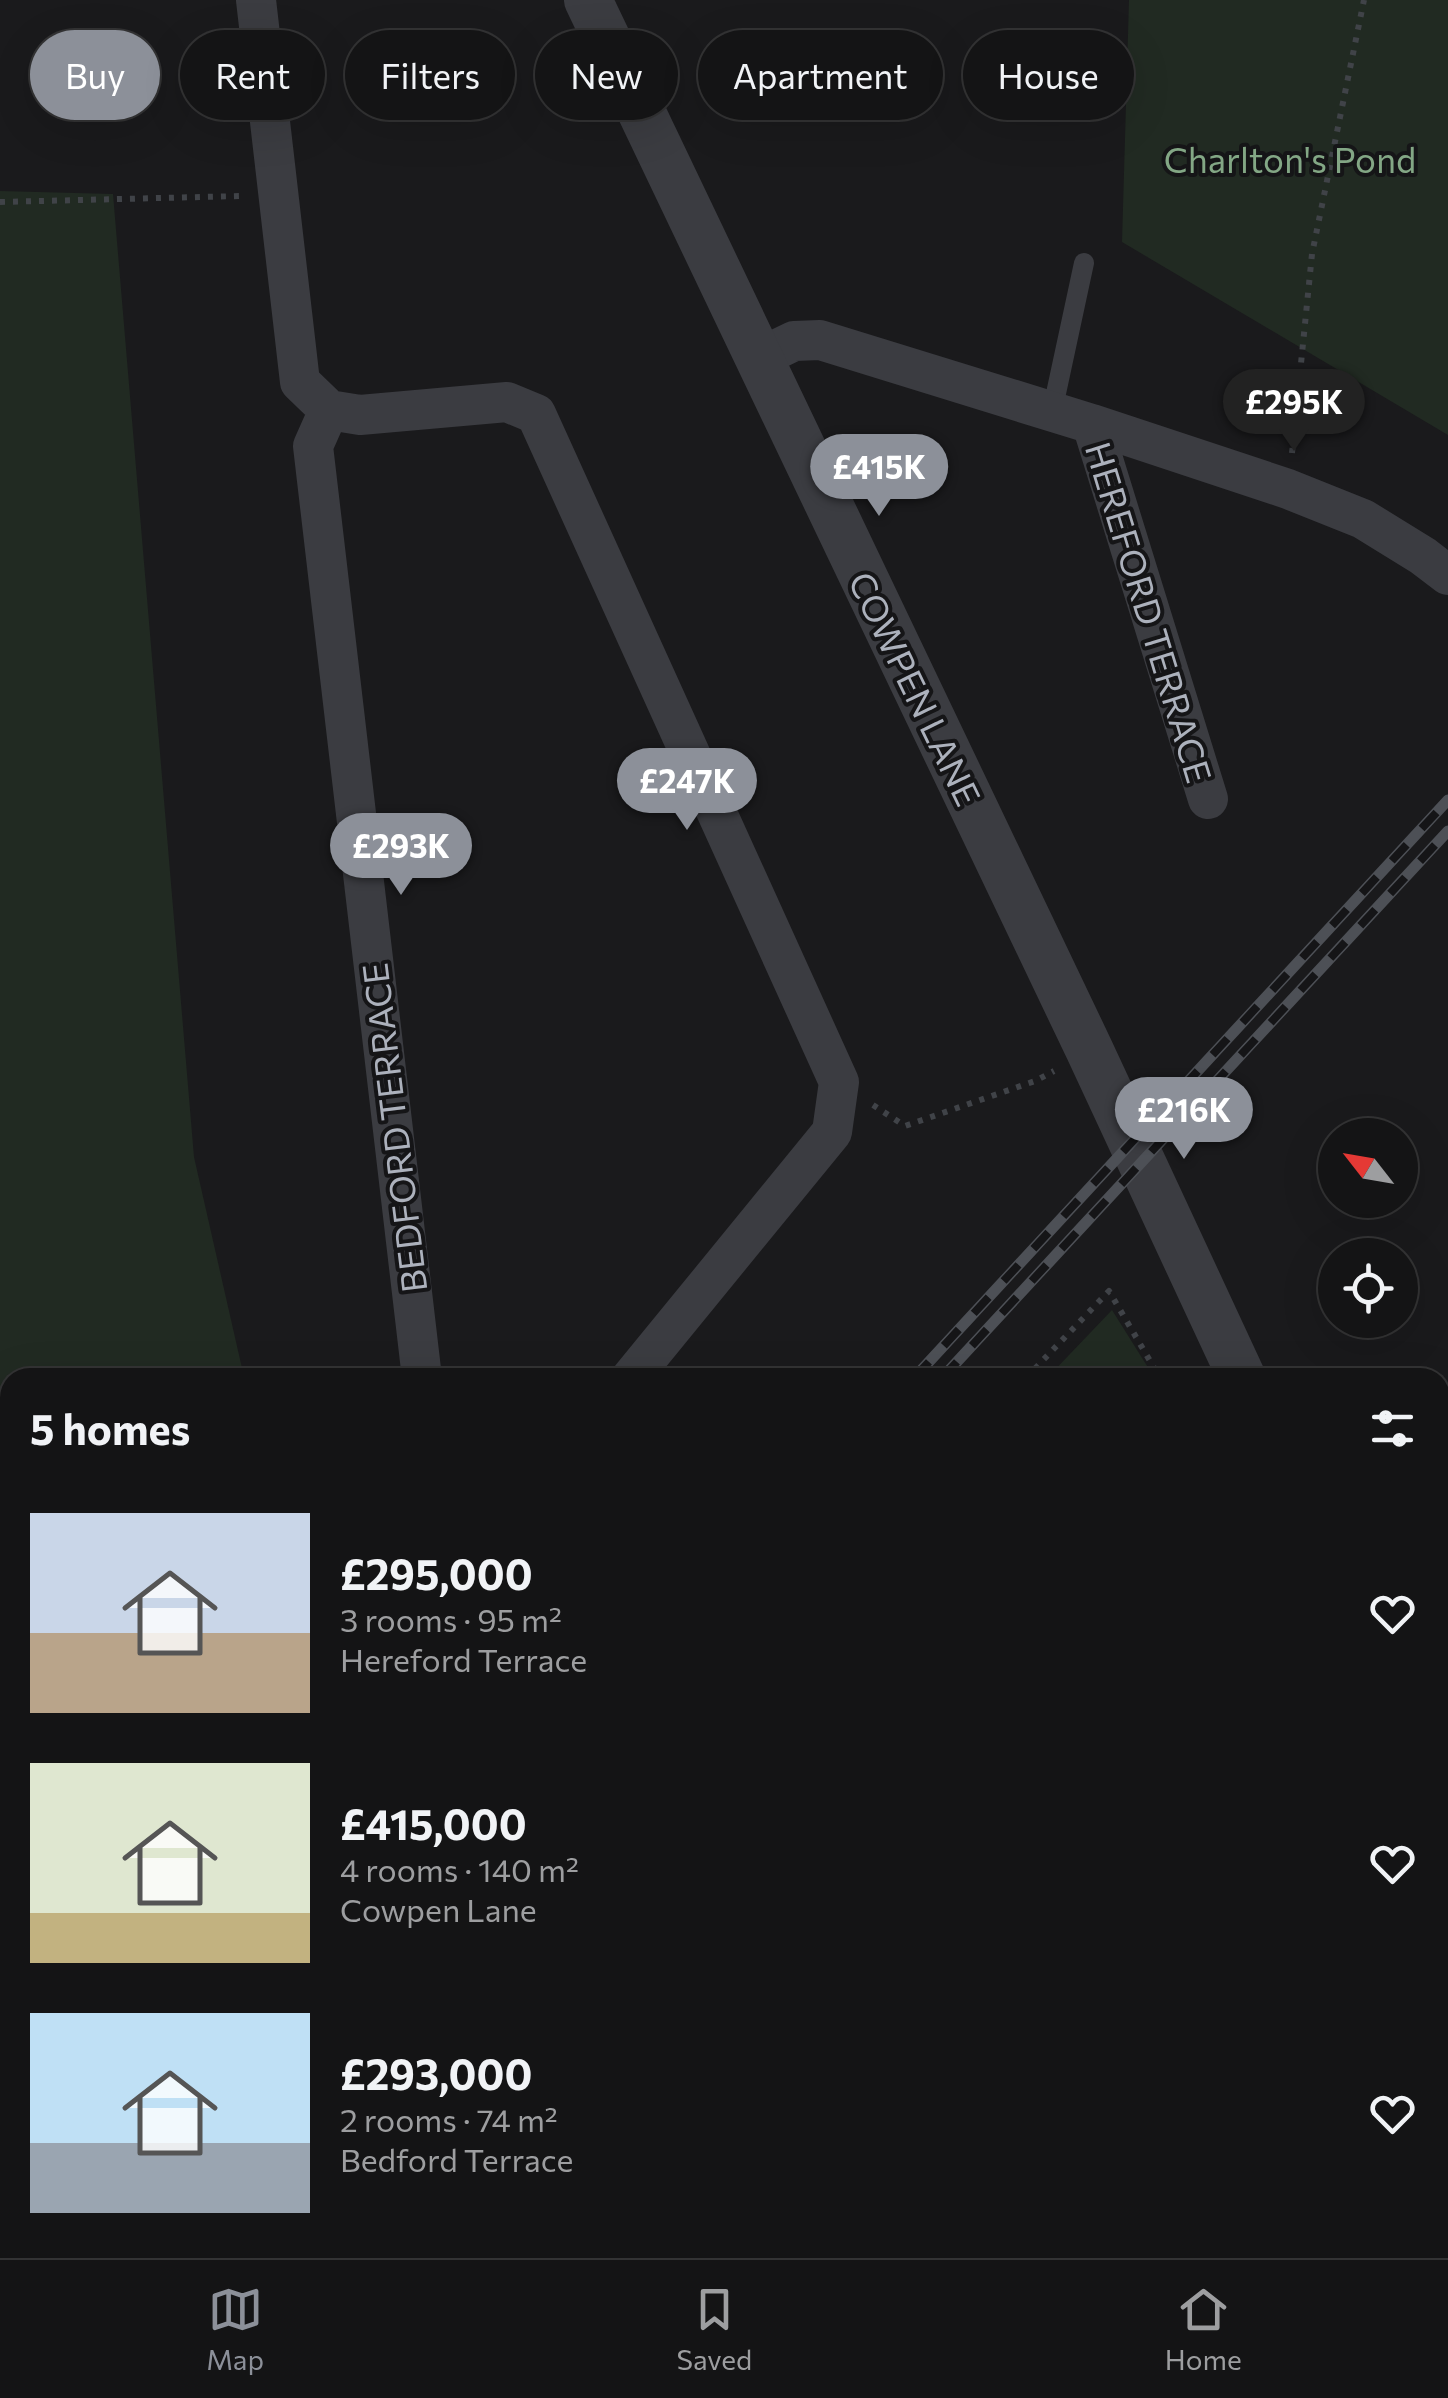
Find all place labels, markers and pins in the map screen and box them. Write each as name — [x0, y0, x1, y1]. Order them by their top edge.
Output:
pin: £295K — [1224, 369, 1364, 454]
pin: £415K — [809, 434, 949, 519]
pin: £247K — [617, 748, 757, 833]
pin: £293K — [331, 813, 471, 898]
pin: £216K — [1114, 1077, 1254, 1162]

